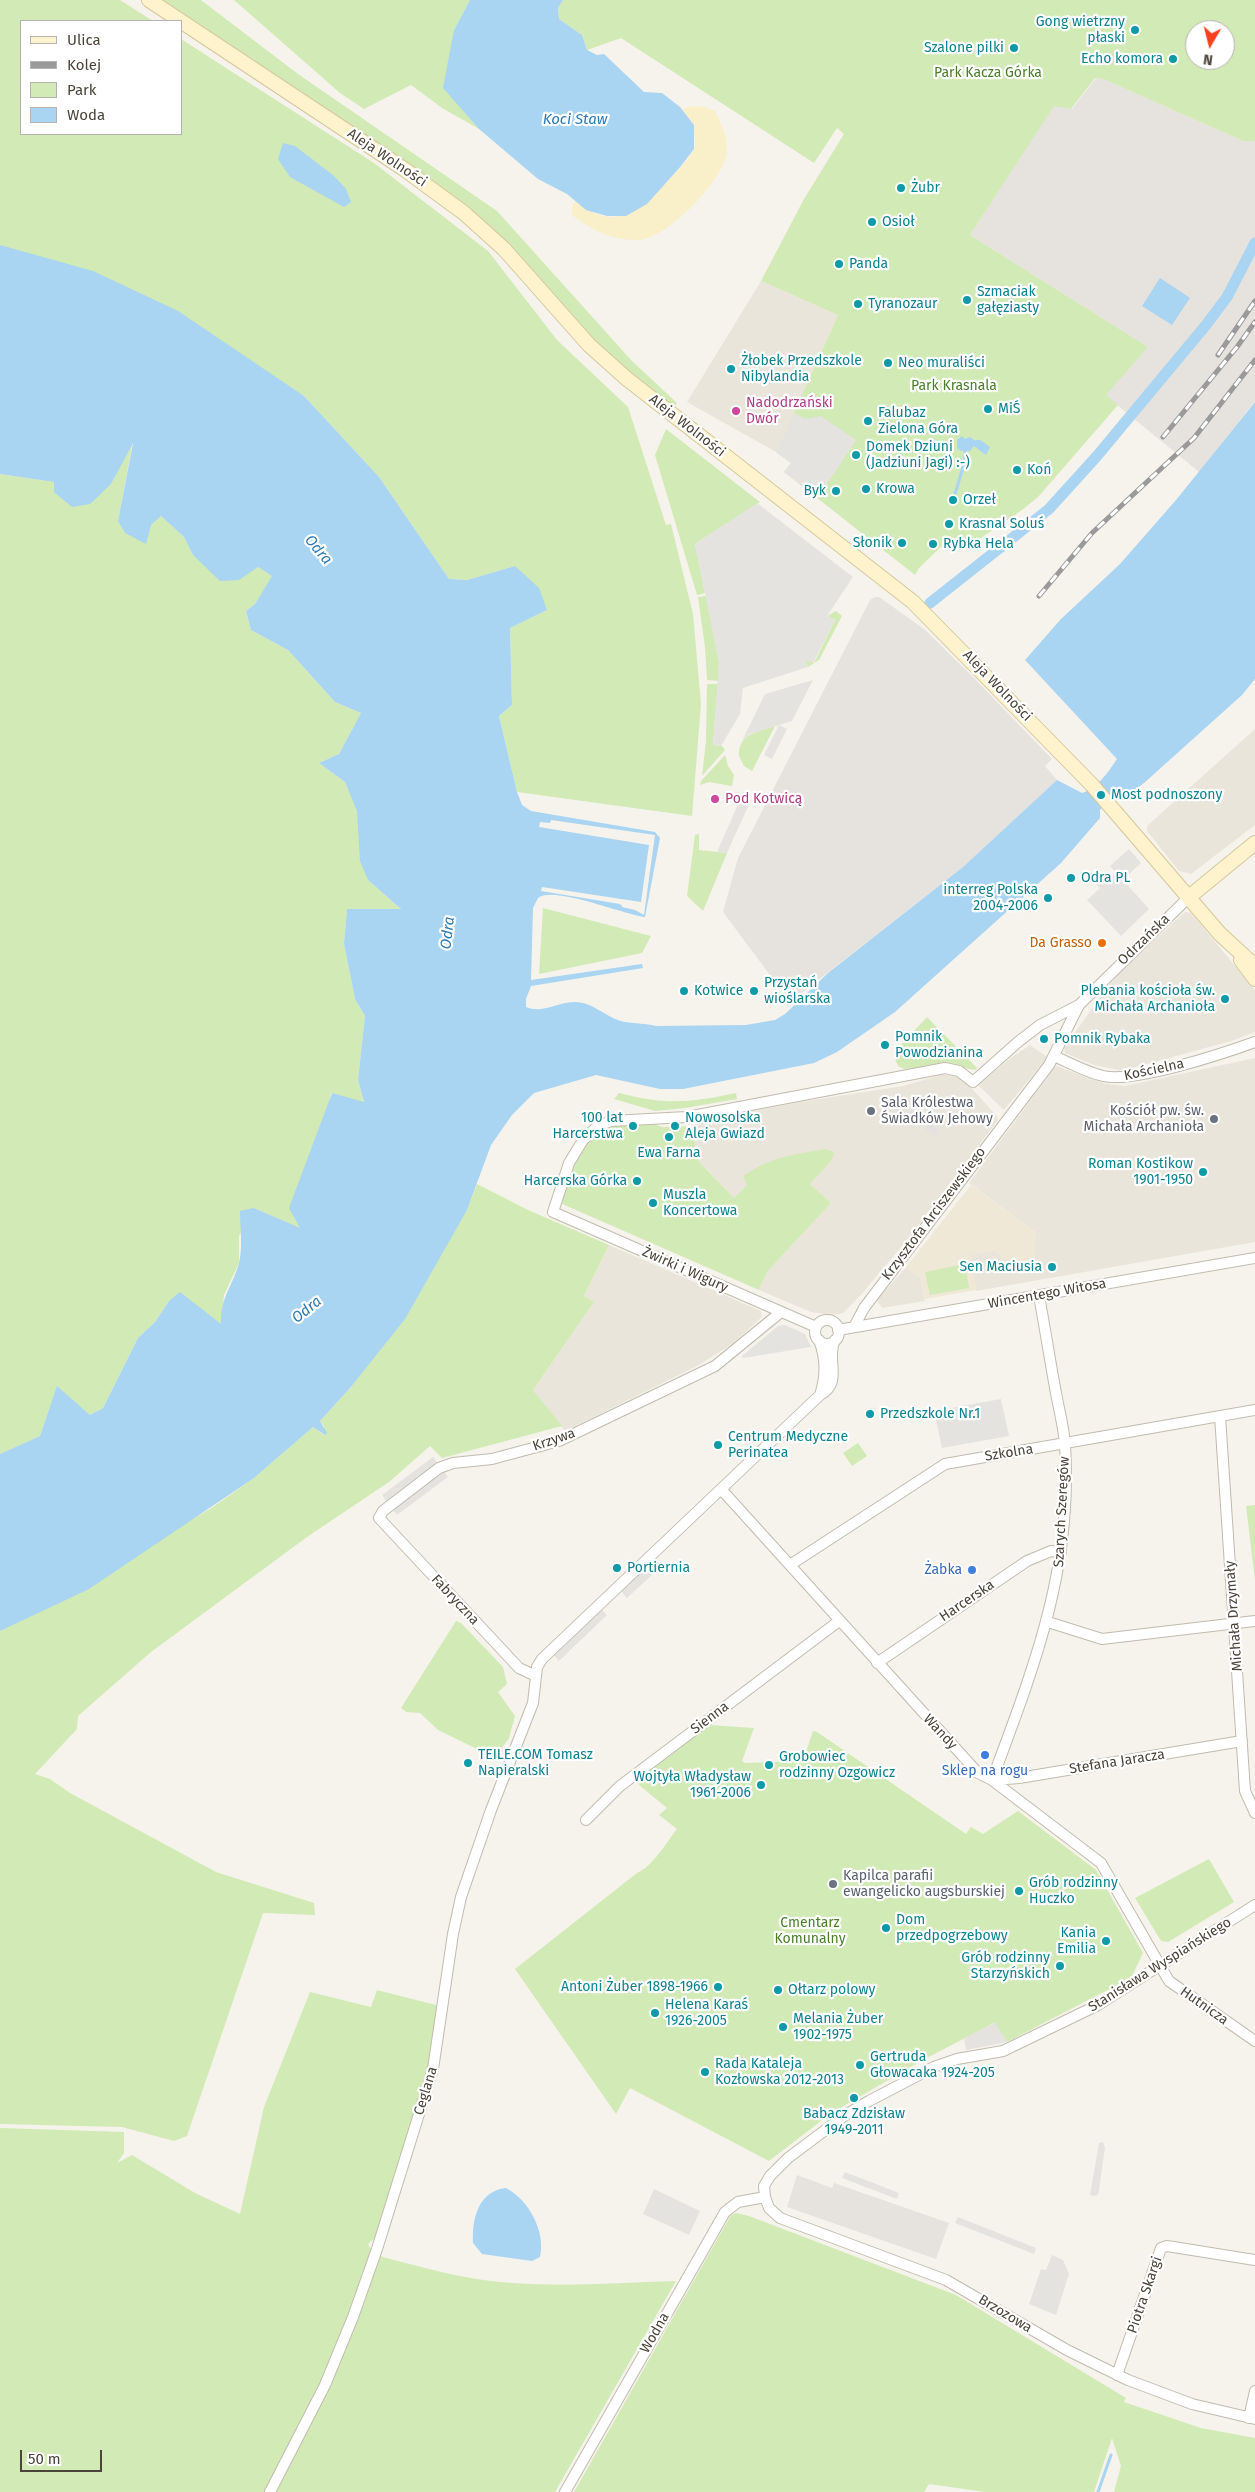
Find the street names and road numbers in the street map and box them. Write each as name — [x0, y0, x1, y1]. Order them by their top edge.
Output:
street label: Aleja Wolności — [344, 125, 430, 191]
street label: Aleja Wolności — [646, 391, 728, 461]
street label: Aleja Wolności — [959, 647, 1035, 725]
street label: Odrzańska — [1114, 911, 1174, 969]
street label: Kościelna — [1122, 1055, 1186, 1085]
street label: Krzysztofa Arciszewskiego — [878, 1144, 990, 1284]
street label: Żwirki i Wigury — [639, 1244, 731, 1296]
street label: Wincentego Witosa — [986, 1275, 1108, 1313]
street label: Krzywa — [530, 1425, 578, 1455]
street label: Szkolna — [984, 1441, 1034, 1465]
street label: Szarych Szeregów — [1051, 1456, 1073, 1568]
street label: Michała Drzymały — [1222, 1560, 1246, 1672]
street label: Fabryczna — [427, 1571, 483, 1629]
street label: Harcerska — [936, 1577, 998, 1625]
street label: Sienna — [688, 1698, 732, 1738]
street label: Wandy — [919, 1711, 961, 1753]
street label: Stefana Jaracza — [1068, 1746, 1166, 1778]
street label: Stanisława Wyspiańskiego — [1085, 1914, 1235, 2016]
street label: Hutnicza — [1177, 1983, 1231, 2029]
street label: Ceglana — [411, 2065, 441, 2117]
street label: Piotra Skargi — [1124, 2254, 1166, 2336]
street label: Brzozowa — [975, 2291, 1035, 2337]
street label: Wodna — [637, 2310, 673, 2356]

